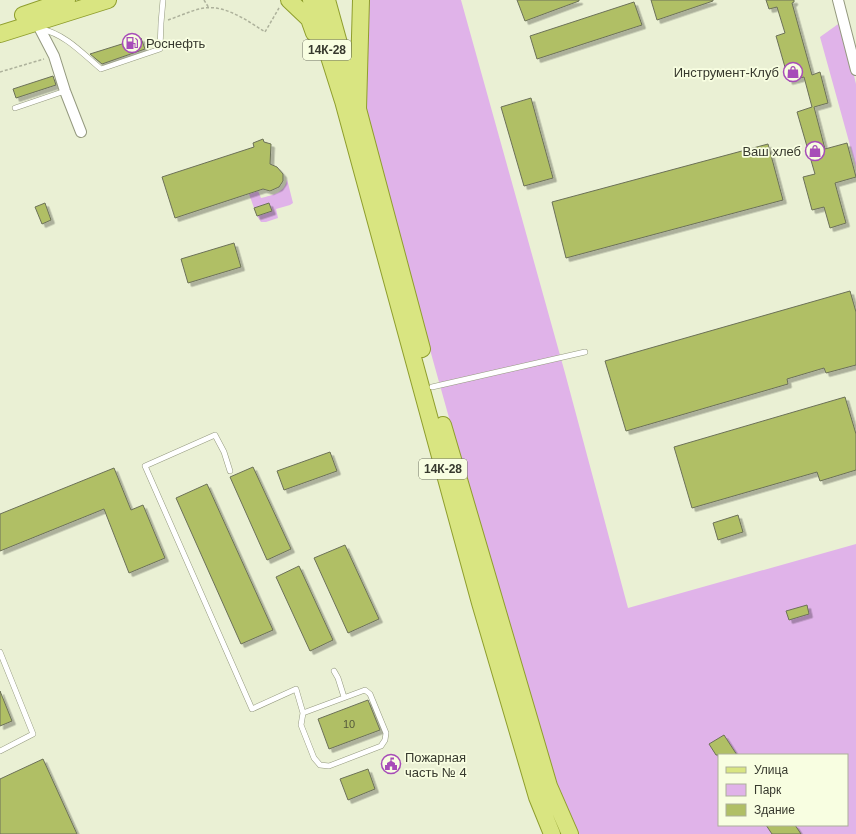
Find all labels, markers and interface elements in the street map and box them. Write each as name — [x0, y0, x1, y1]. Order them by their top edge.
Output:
fuel station icon: Роснефть — [121, 32, 143, 54]
place label: Роснефть — [146, 36, 206, 51]
road number: 14К-28 — [303, 40, 351, 60]
shop icon: Инструмент-Клуб — [782, 61, 804, 83]
place label: Инструмент-Клуб — [674, 65, 779, 80]
shop icon: Ваш хлеб — [804, 140, 826, 162]
place label: Ваш хлеб — [742, 144, 801, 159]
road number: 14К-28 — [419, 459, 467, 479]
house number: 10 — [343, 718, 355, 730]
place label: Пожарная часть № 4 — [405, 750, 467, 780]
public building icon: Пожарная часть № 4 — [380, 753, 402, 775]
legend — [718, 754, 848, 826]
text: Улица — [754, 763, 788, 777]
text: Парк — [754, 783, 782, 797]
text: Здание — [754, 803, 795, 817]

